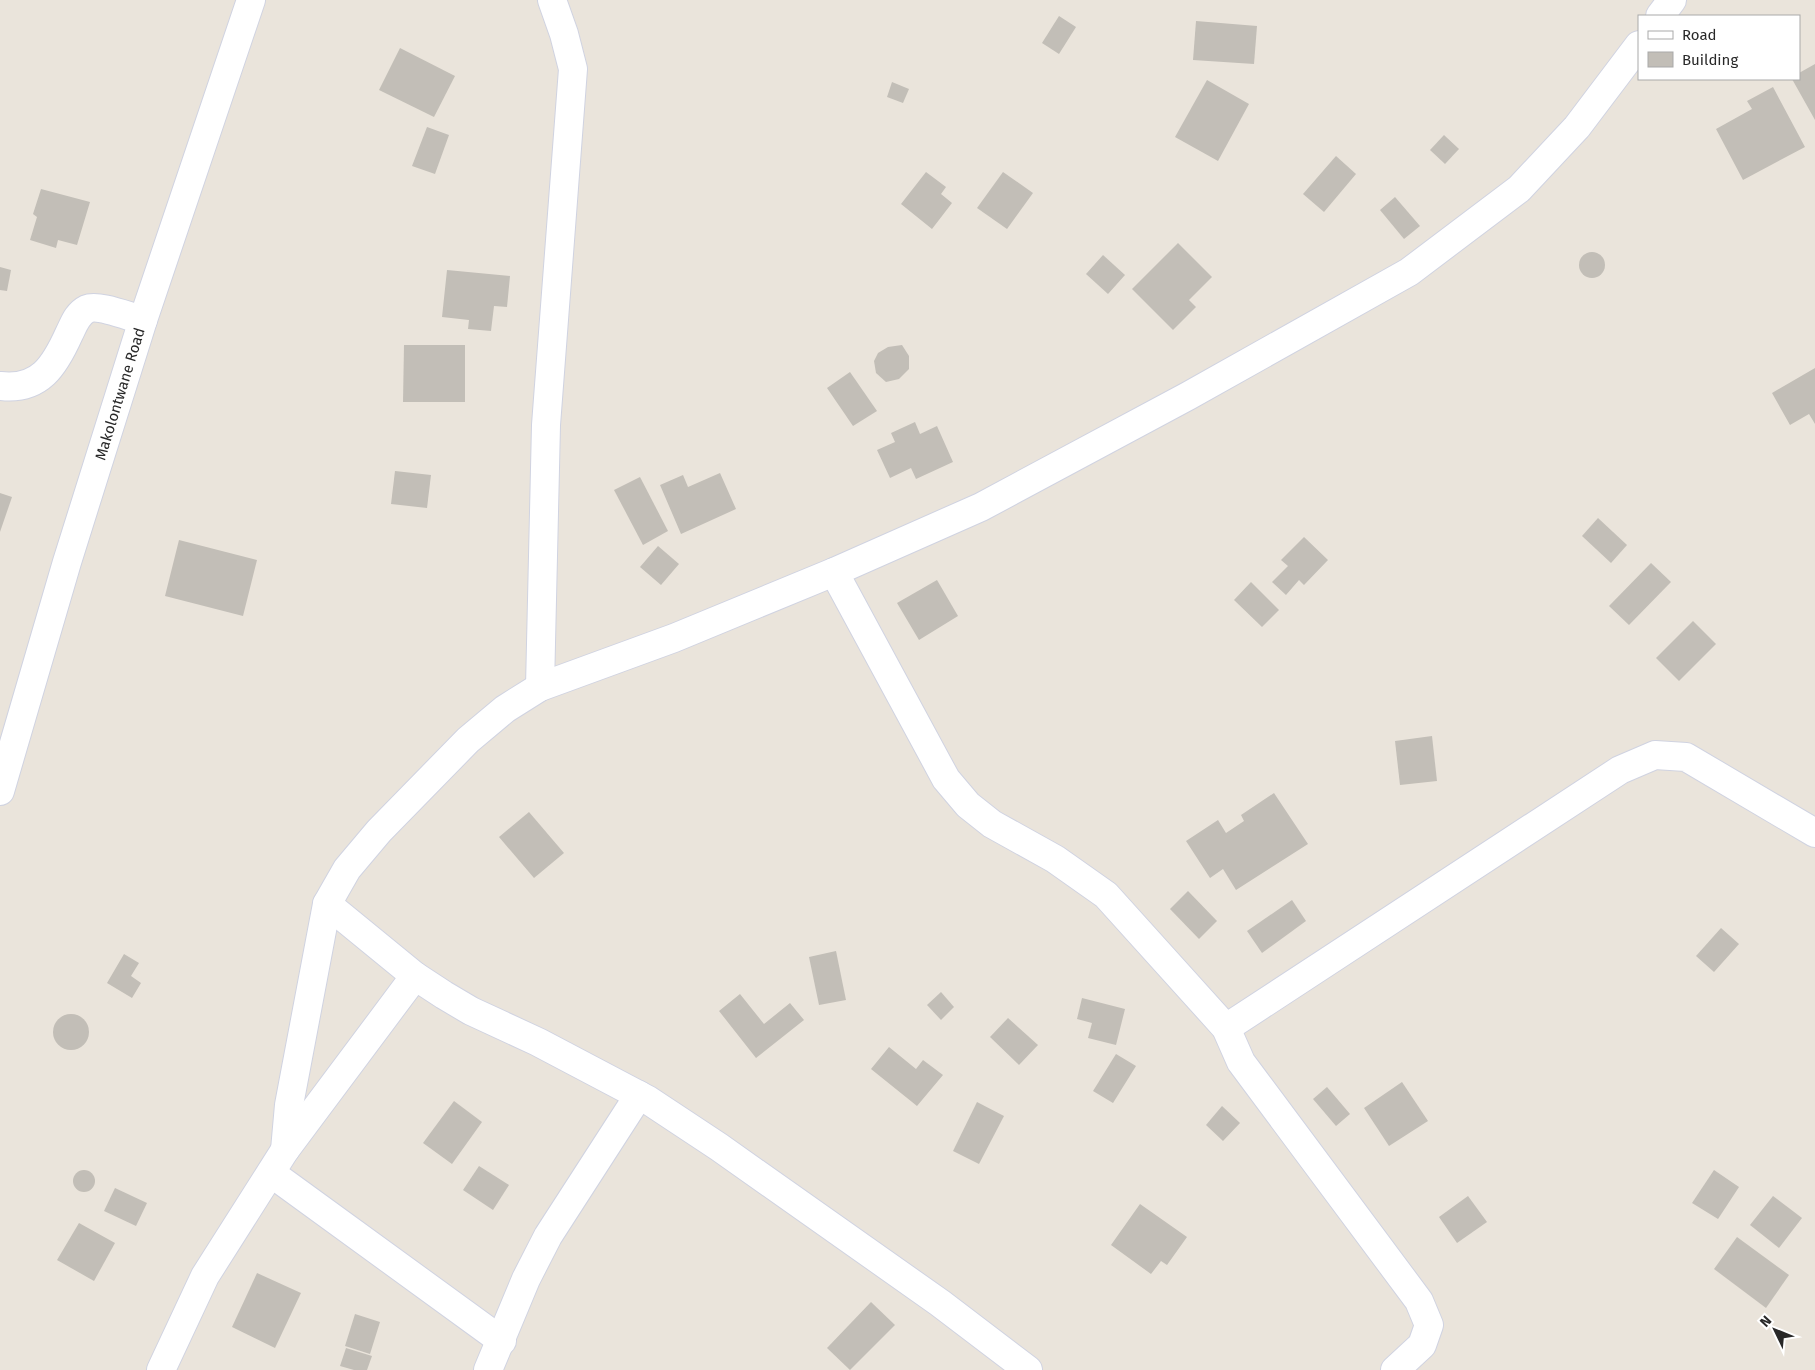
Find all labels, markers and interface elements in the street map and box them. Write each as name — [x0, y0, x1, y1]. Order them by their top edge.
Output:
legend — [1638, 15, 1800, 80]
text: Road — [1682, 26, 1717, 44]
text: Building — [1682, 51, 1738, 69]
street label: Makolontwane Road — [91, 326, 149, 462]
north arrow — [1750, 1305, 1800, 1355]
text: N — [1756, 1312, 1775, 1331]

